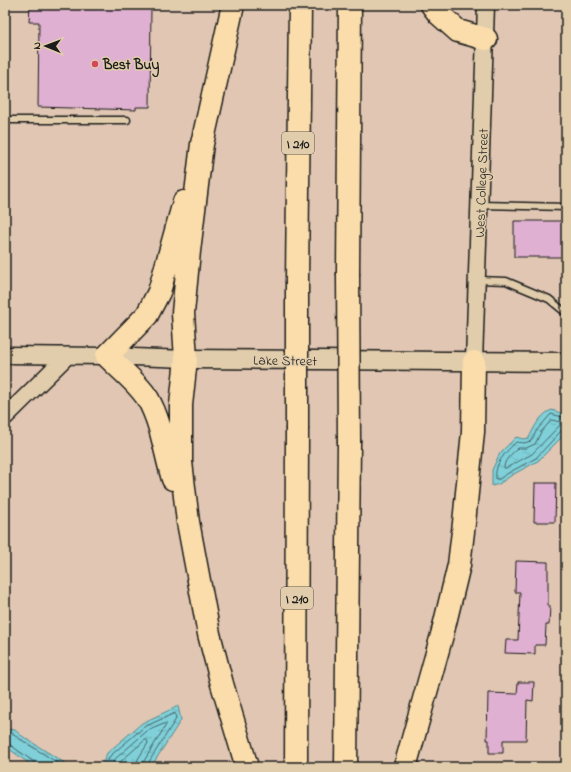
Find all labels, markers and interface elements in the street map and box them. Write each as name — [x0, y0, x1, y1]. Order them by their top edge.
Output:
north arrow — [26, 26, 66, 66]
text: N — [29, 42, 45, 50]
place label: Best Buy — [102, 55, 159, 78]
marker: Best Buy — [90, 59, 100, 69]
street label: West College Street — [470, 128, 496, 238]
road number: I 210 — [282, 132, 314, 154]
street label: Lake Street — [253, 350, 317, 373]
road number: I 210 — [281, 587, 313, 609]

